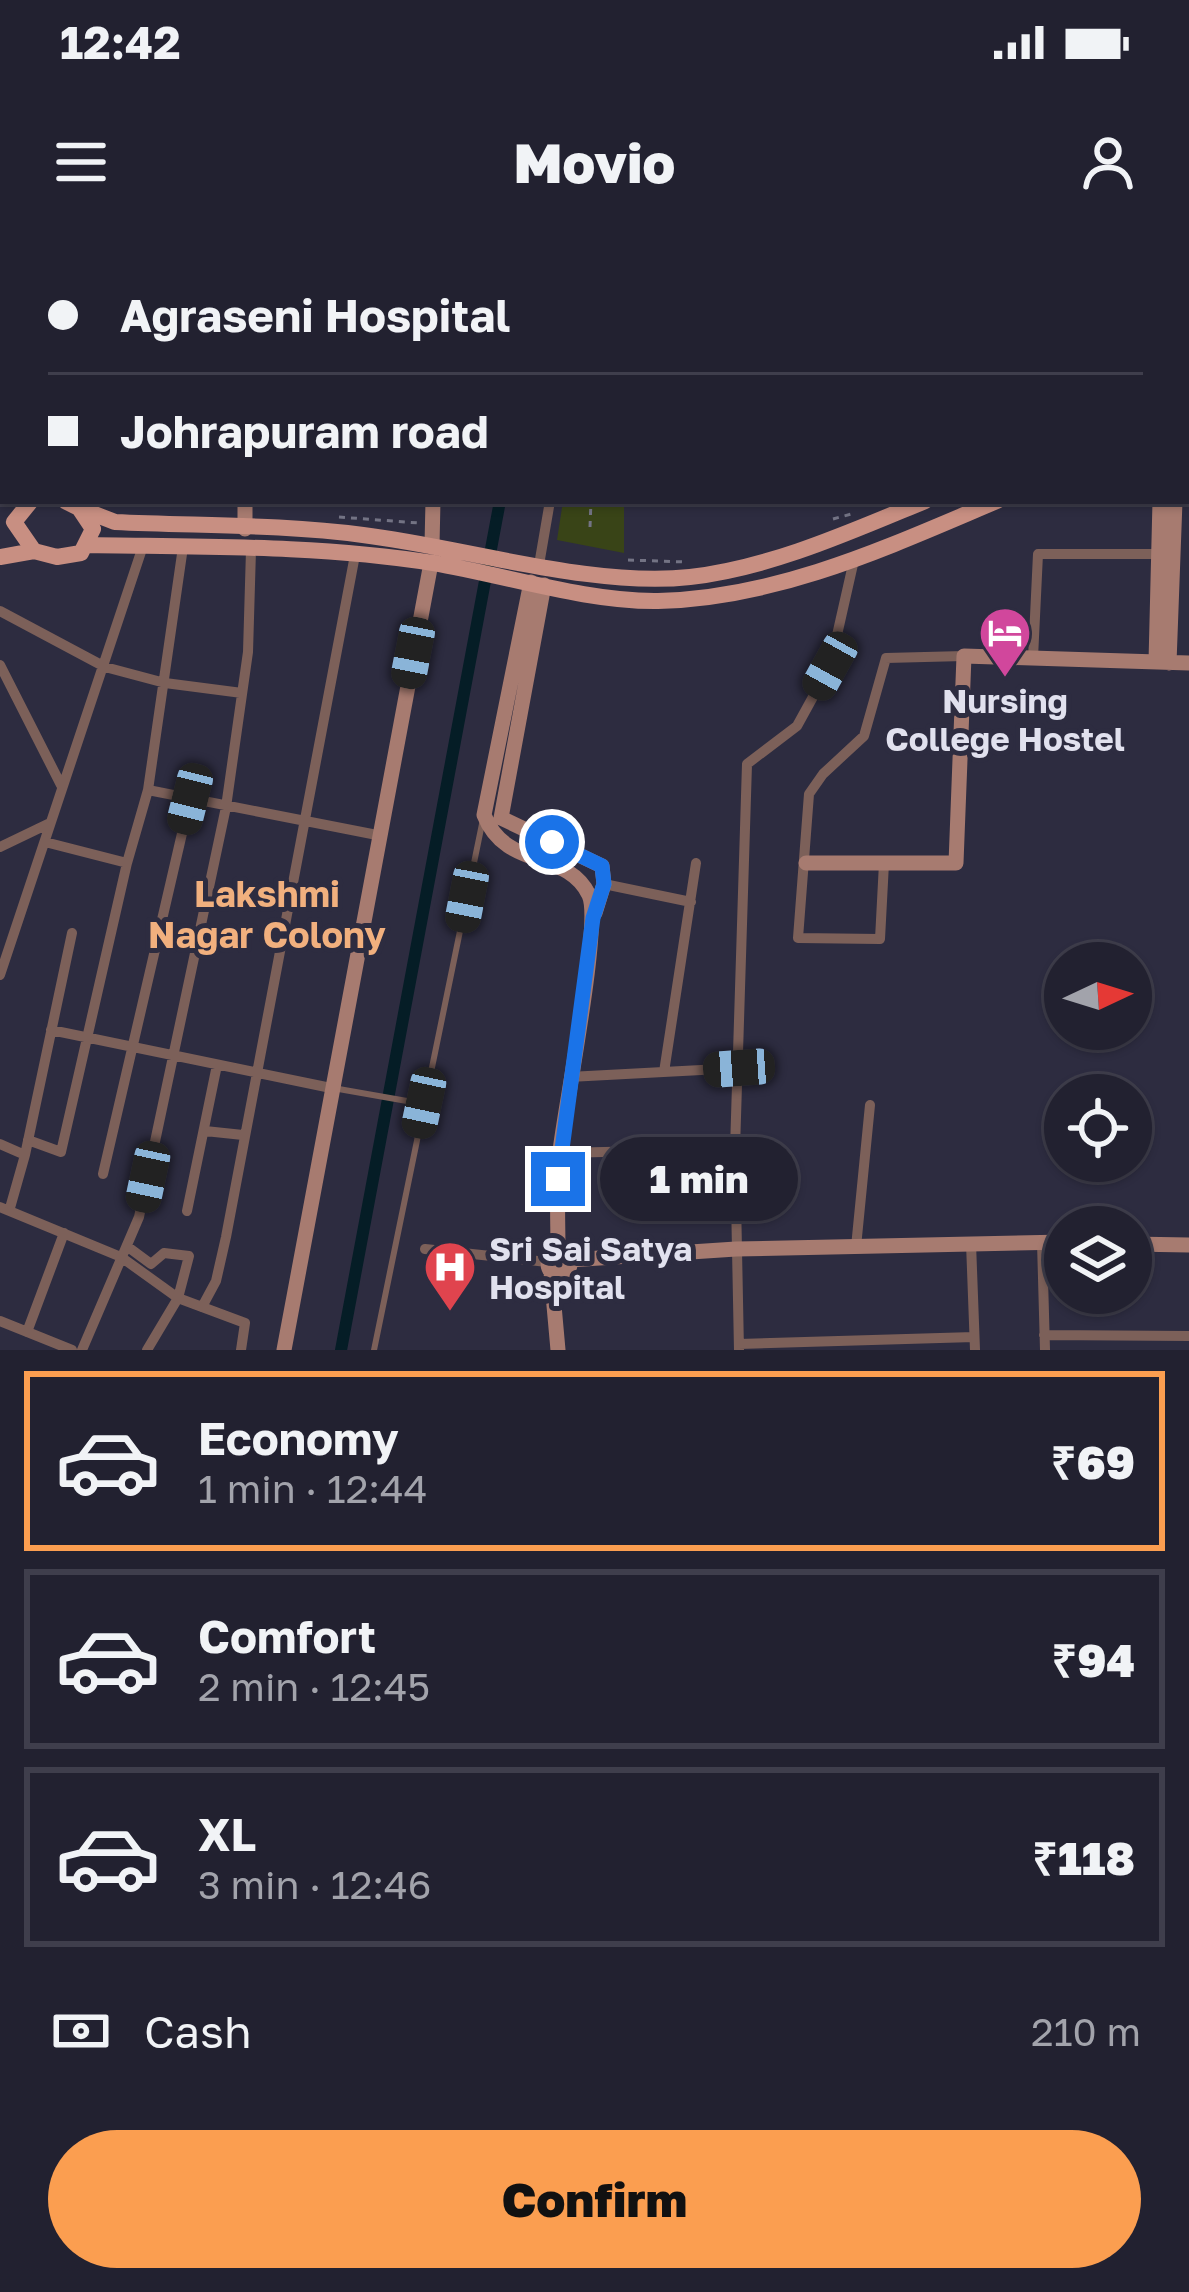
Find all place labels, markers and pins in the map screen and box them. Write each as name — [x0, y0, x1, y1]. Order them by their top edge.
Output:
hotel icon: Nursing College Hostel — [977, 605, 1033, 679]
place label: Nursing College Hostel — [885, 681, 1125, 758]
place label: Sri Sai Satya Hospital — [489, 1229, 692, 1306]
hospital icon: Sri Sai Satya Hospital — [422, 1239, 478, 1313]

